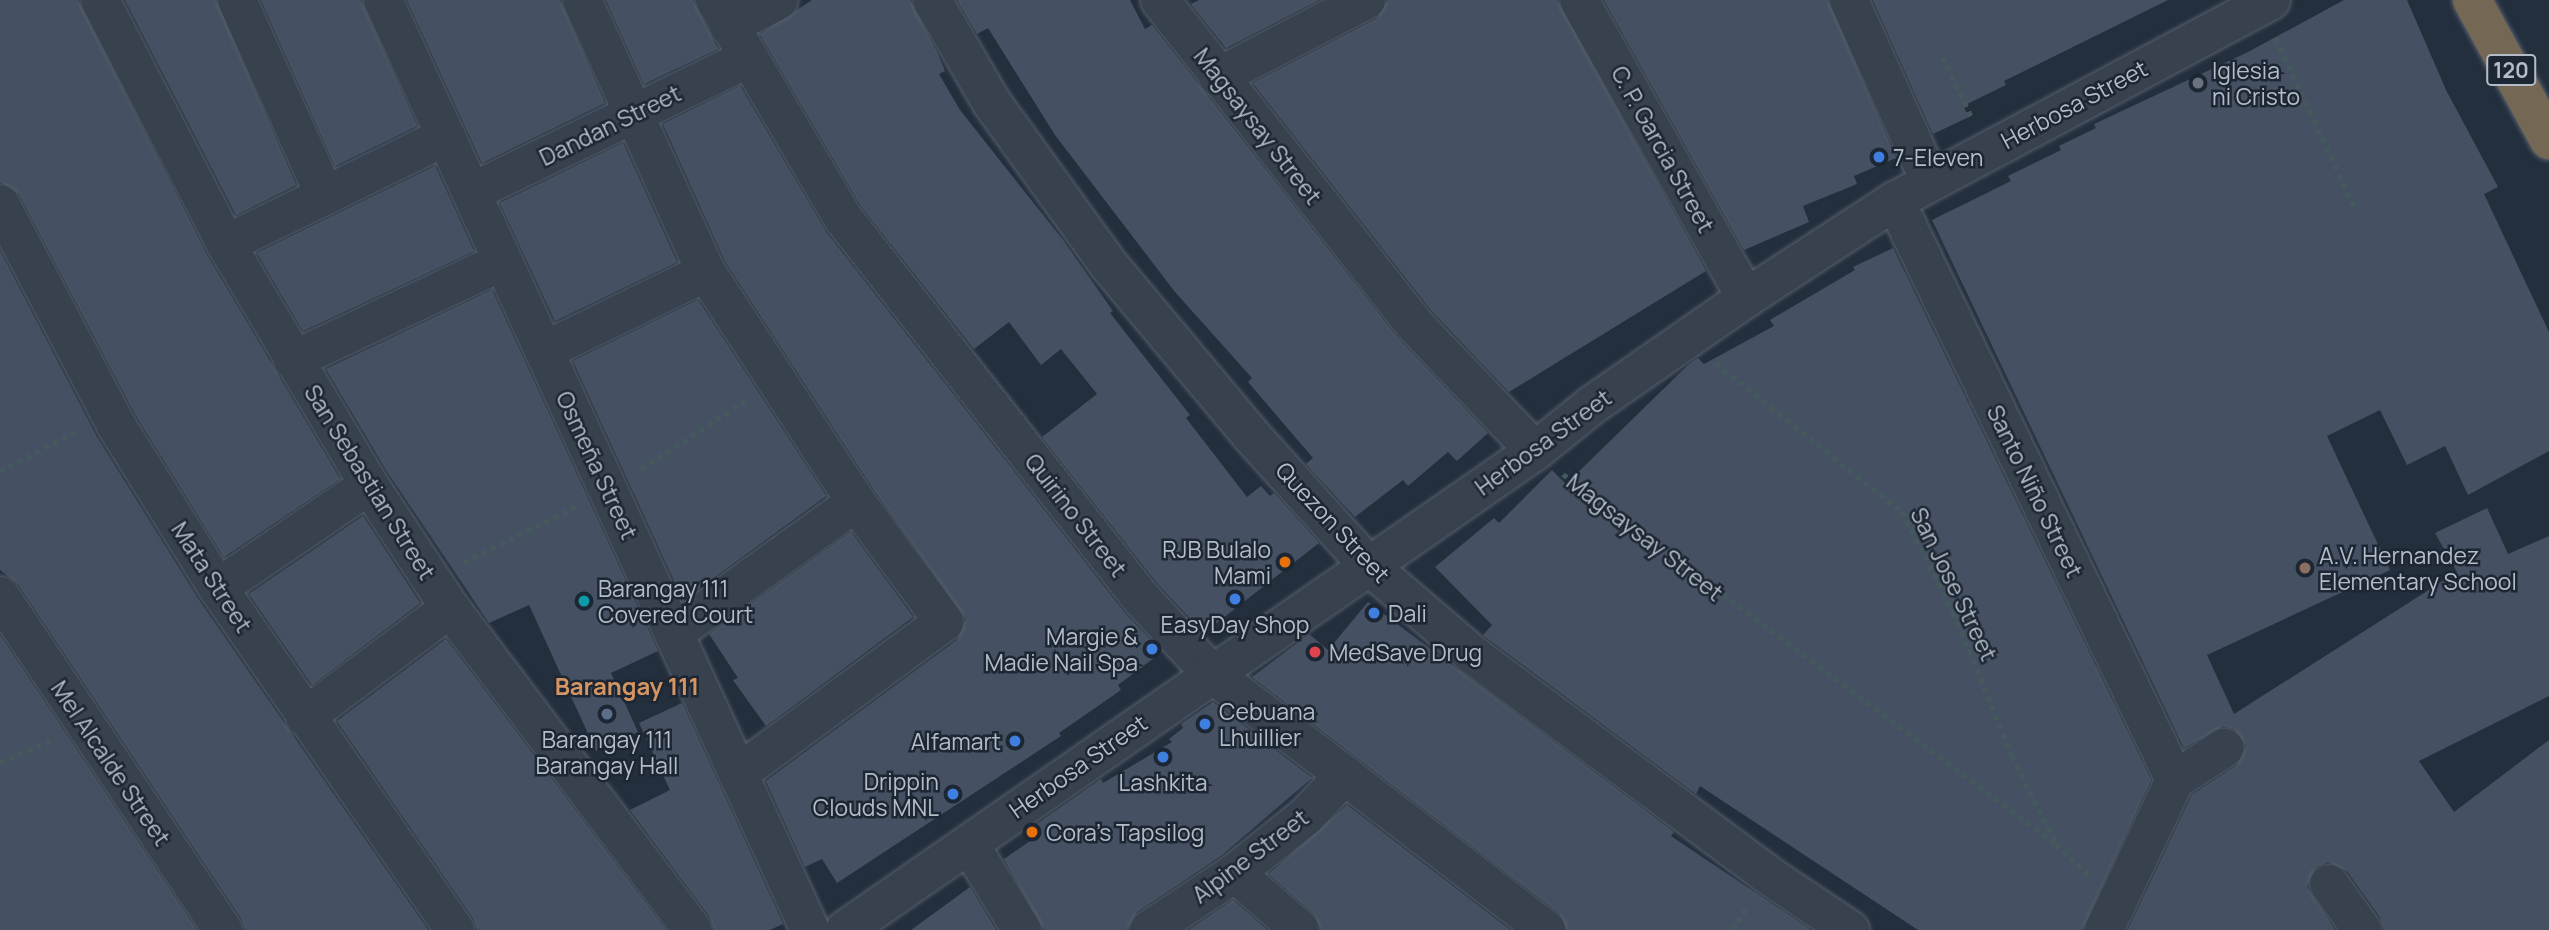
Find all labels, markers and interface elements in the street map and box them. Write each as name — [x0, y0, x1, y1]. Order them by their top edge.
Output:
street label: Magsaysay Street — [1188, 42, 1328, 210]
road number: 120 — [2485, 52, 2537, 88]
street label: Herbosa Street — [1996, 54, 2152, 154]
place label: Iglesia ni Cristo — [2212, 56, 2300, 110]
street label: C. P. Garcia Street — [1606, 61, 1720, 237]
marker: Iglesia ni Cristo — [2190, 75, 2206, 91]
street label: Dandan Street — [535, 79, 685, 171]
place label: 7-Eleven — [1893, 143, 1983, 171]
marker: 7-Eleven — [1871, 149, 1887, 165]
street label: San Sebastian Street — [299, 380, 441, 584]
street label: Herbosa Street — [1470, 383, 1616, 501]
street label: Osmeña Street — [551, 387, 643, 543]
street label: Santo Niño Street — [1981, 400, 2089, 582]
street label: Quirino Street — [1019, 448, 1133, 582]
street label: Quezon Street — [1270, 456, 1396, 588]
street label: Magsaysay Street — [1561, 467, 1729, 607]
street label: San Jose Street — [1905, 503, 2003, 665]
street label: Mata Street — [166, 517, 258, 637]
place label: RJB Bulalo Mami — [1162, 535, 1271, 589]
place label: A.V. Hernandez Elementary School — [2319, 541, 2517, 595]
marker: RJB Bulalo Mami — [1277, 554, 1293, 570]
marker: A.V. Hernandez Elementary School — [2297, 560, 2313, 576]
place label: Barangay 111 Covered Court — [598, 574, 753, 628]
marker: EasyDay Shop — [1227, 591, 1243, 607]
marker: Barangay 111 Covered Court — [576, 593, 592, 609]
place label: Dali — [1388, 599, 1427, 627]
marker: Dali — [1366, 605, 1382, 621]
place label: EasyDay Shop — [1161, 610, 1309, 638]
place label: Margie & Madie Nail Spa — [984, 622, 1138, 676]
place label: MedSave Drug — [1329, 638, 1482, 666]
marker: Margie & Madie Nail Spa — [1144, 641, 1160, 657]
marker: MedSave Drug — [1307, 644, 1323, 660]
district label: Barangay 111 — [555, 672, 699, 700]
street label: Mel Alcalde Street — [46, 675, 176, 851]
place label: Cebuana Lhuillier — [1219, 697, 1315, 751]
marker: Barangay 111 Barangay Hall — [599, 706, 615, 722]
street label: Herbosa Street — [1004, 708, 1152, 824]
marker: Cebuana Lhuillier — [1197, 716, 1213, 732]
place label: Barangay 111 Barangay Hall — [536, 725, 678, 779]
place label: Alfamart — [911, 727, 1001, 755]
marker: Alfamart — [1007, 733, 1023, 749]
marker: Lashkita — [1155, 749, 1171, 765]
place label: Drippin Clouds MNL — [813, 767, 939, 821]
place label: Lashkita — [1118, 768, 1208, 796]
marker: Drippin Clouds MNL — [945, 786, 961, 802]
street label: Alpine Street — [1187, 803, 1313, 909]
place label: Cora's Tapsilog — [1046, 818, 1204, 846]
marker: Cora's Tapsilog — [1024, 824, 1040, 840]

